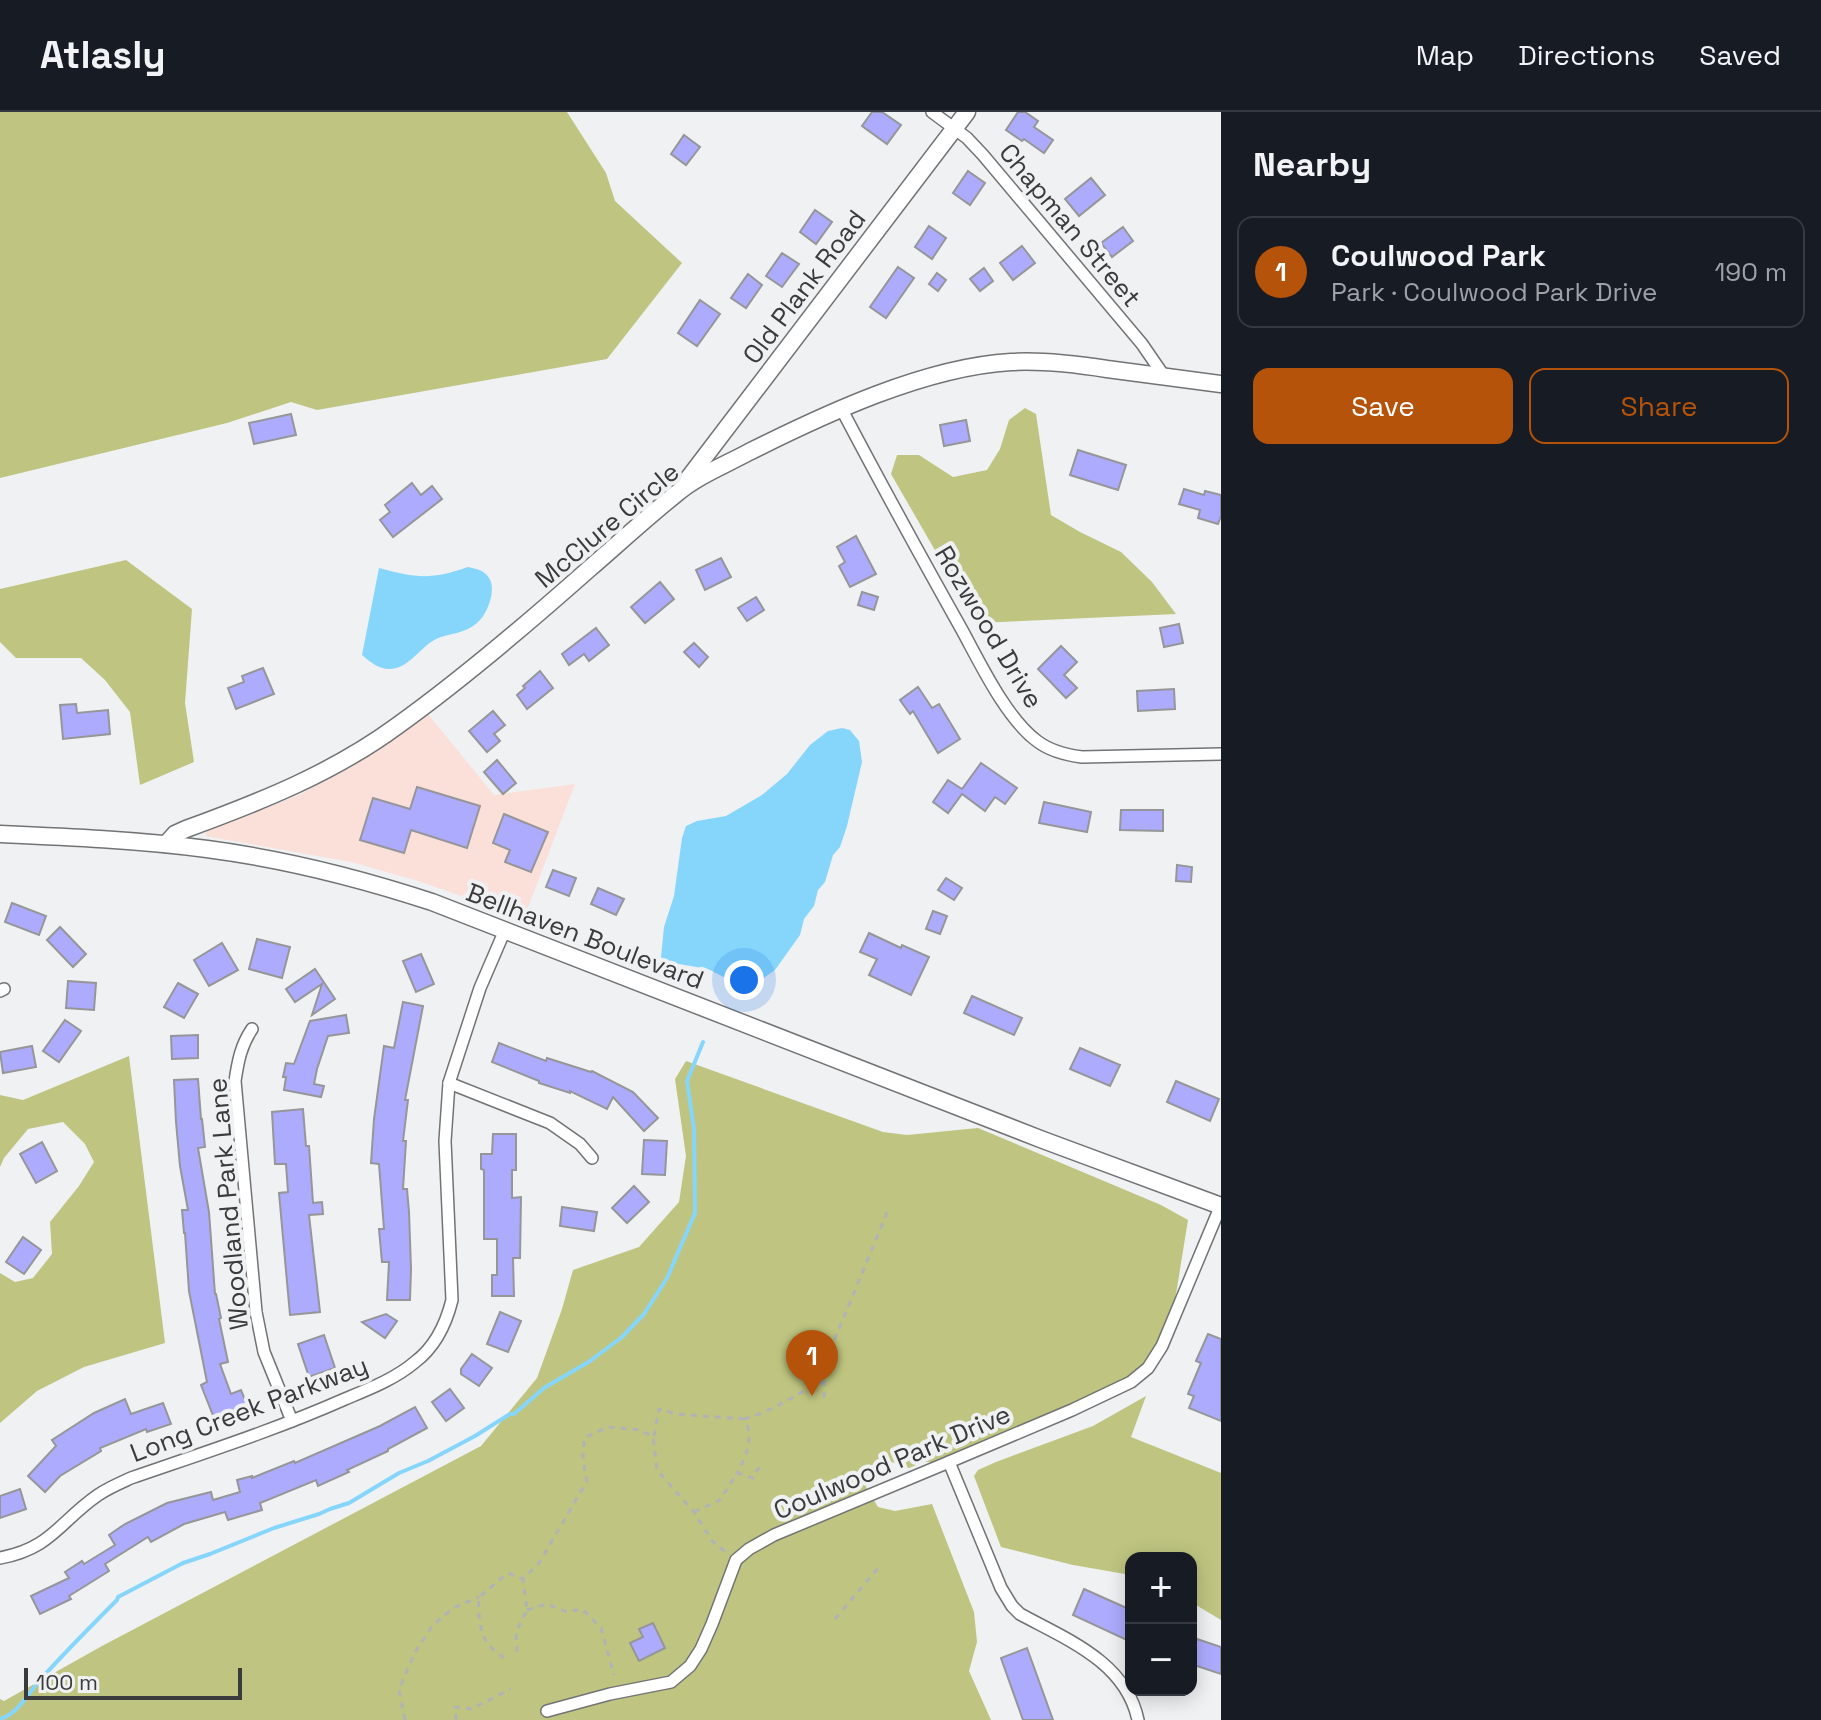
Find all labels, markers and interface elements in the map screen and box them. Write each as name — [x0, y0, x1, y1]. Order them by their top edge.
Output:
text: Atlasly — [40, 31, 166, 79]
text: Map — [1416, 37, 1474, 73]
text: Directions — [1518, 37, 1655, 73]
text: Saved — [1699, 37, 1781, 73]
street label: Chapman Street — [992, 136, 1148, 314]
text: Nearby — [1253, 143, 1371, 186]
street label: Old Plank Road — [735, 203, 873, 371]
text: Coulwood Park — [1331, 236, 1546, 275]
text: 1 — [1275, 255, 1287, 289]
text: 190 m — [1715, 255, 1787, 289]
text: Park · Coulwood Park Drive — [1331, 275, 1658, 309]
button: Save — [1253, 368, 1513, 444]
button: Share — [1529, 368, 1789, 444]
street label: McClure Circle — [528, 455, 686, 595]
street label: Rozwood Drive — [927, 539, 1051, 715]
street label: Bellhaven Boulevard — [461, 875, 709, 997]
your location — [724, 960, 764, 1000]
street label: Woodland Park Lane — [200, 1076, 256, 1332]
pin: 1 — [786, 1330, 838, 1396]
street label: Long Creek Parkway — [125, 1348, 373, 1470]
street label: Coulwood Park Drive — [768, 1397, 1016, 1527]
map controls — [1125, 1552, 1197, 1696]
button: + — [1125, 1552, 1197, 1624]
button: − — [1125, 1624, 1197, 1696]
scale bar — [24, 1664, 242, 1700]
text: 100 m — [36, 1668, 98, 1696]

